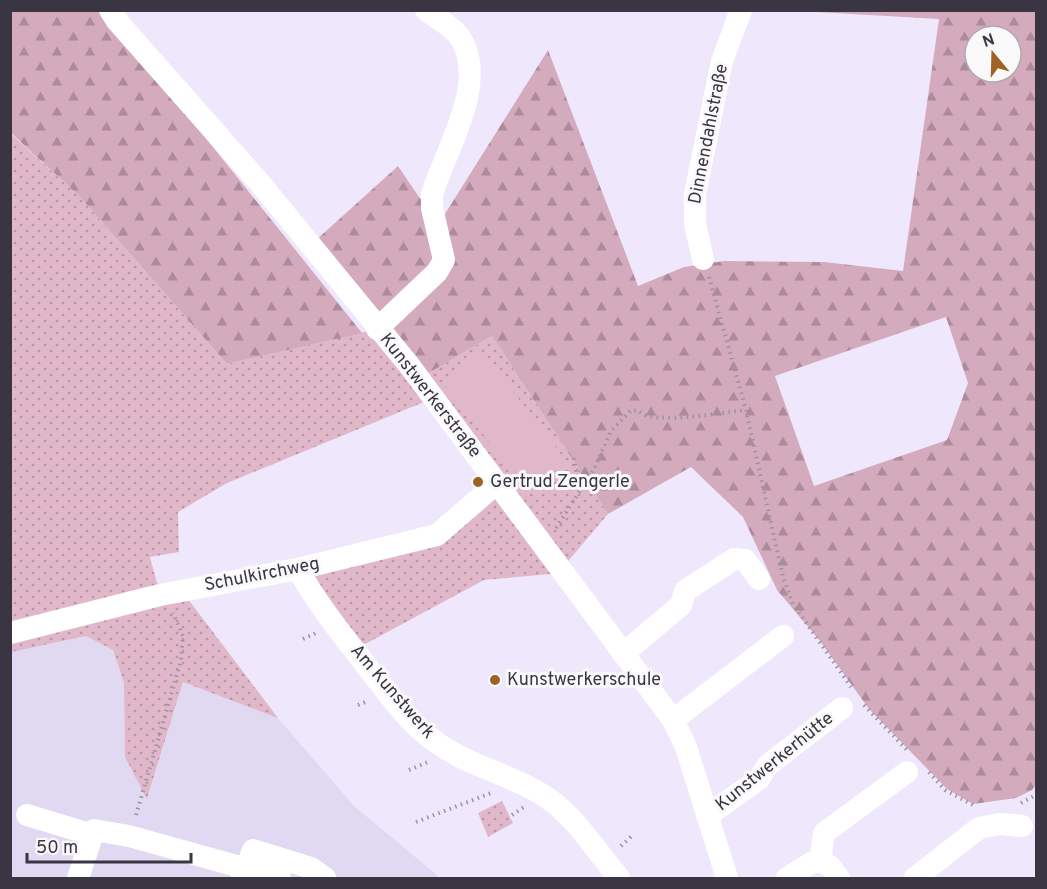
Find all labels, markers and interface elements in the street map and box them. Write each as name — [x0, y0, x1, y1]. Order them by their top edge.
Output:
north arrow — [963, 24, 1023, 84]
text: N — [980, 30, 997, 53]
street label: Dinnendahlstraße — [684, 62, 734, 206]
street label: Kunstwerkerstraße — [374, 329, 486, 463]
place label: Gertrud Zengerle — [490, 471, 630, 494]
marker: Gertrud Zengerle — [471, 475, 485, 489]
street label: Schulkirchweg — [202, 553, 322, 597]
street label: Am Kunstwerk — [345, 640, 439, 744]
place label: Kunstwerkerschule — [507, 669, 661, 692]
marker: Kunstwerkerschule — [488, 673, 502, 687]
street label: Kunstwerkerhütte — [711, 707, 839, 817]
scale bar — [27, 826, 190, 864]
text: 50 m — [36, 837, 78, 860]

